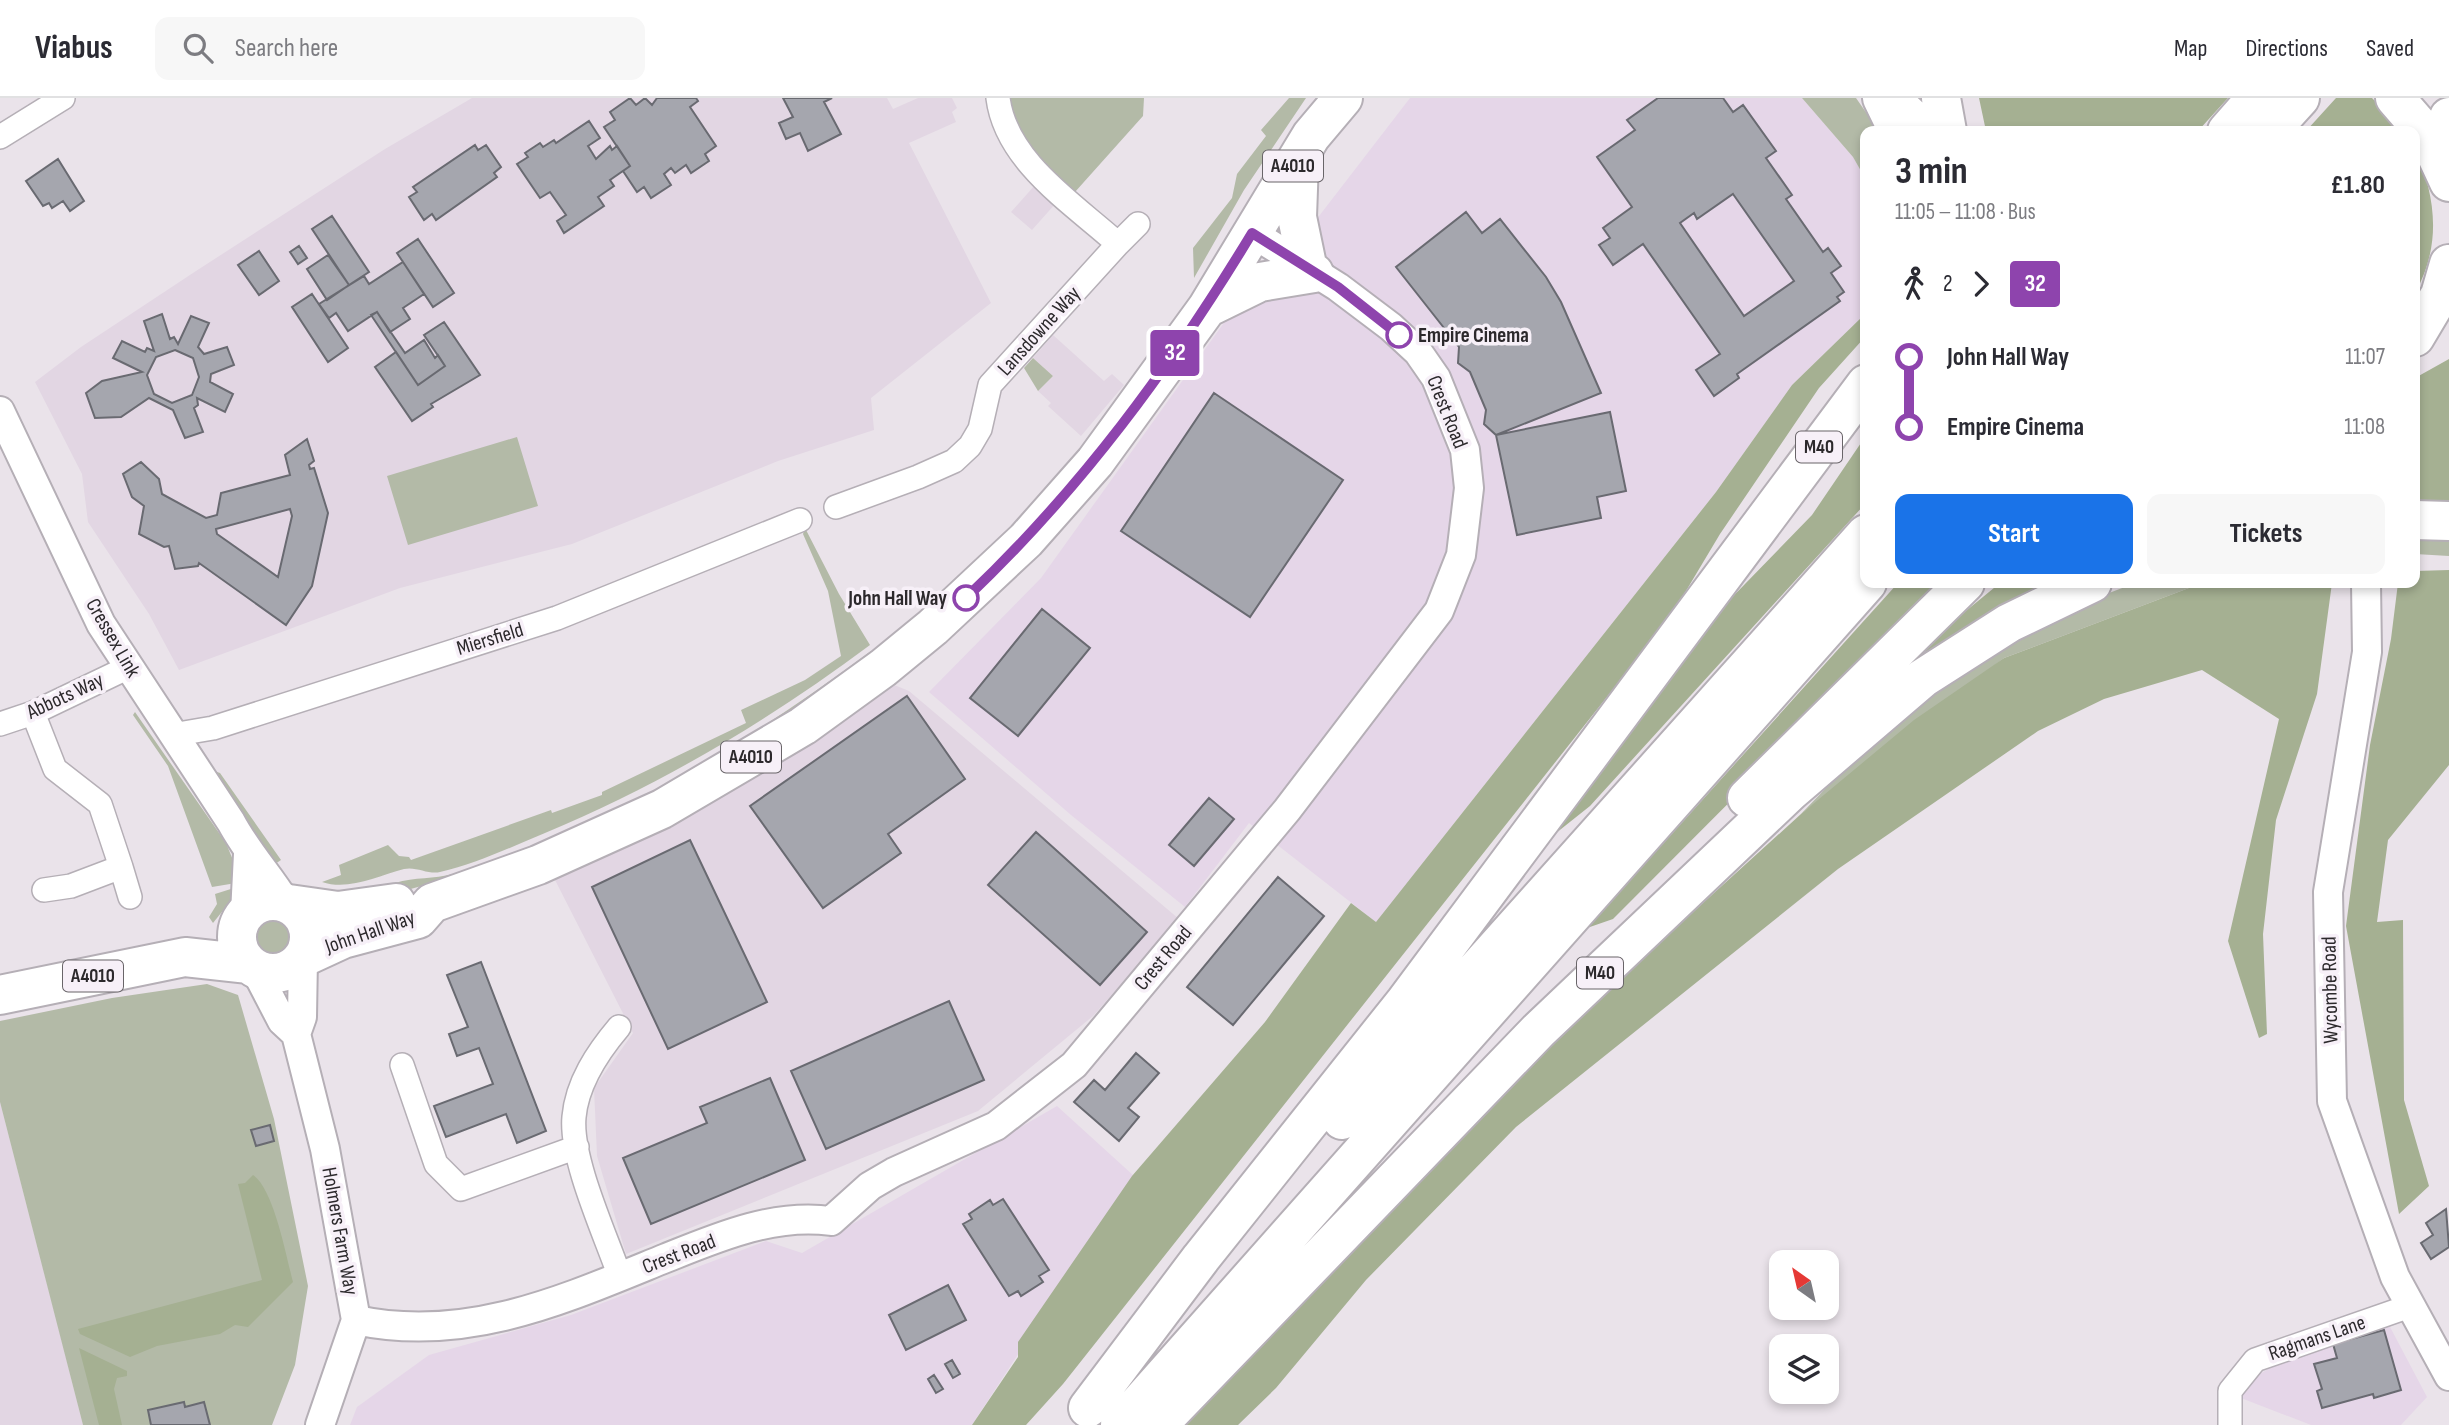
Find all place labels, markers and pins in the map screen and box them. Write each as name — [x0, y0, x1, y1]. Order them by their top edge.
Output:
marker: Empire Cinema — [1386, 322, 1412, 348]
place label: Empire Cinema — [1418, 323, 1529, 348]
marker: John Hall Way — [953, 585, 979, 611]
place label: John Hall Way — [847, 586, 947, 611]

